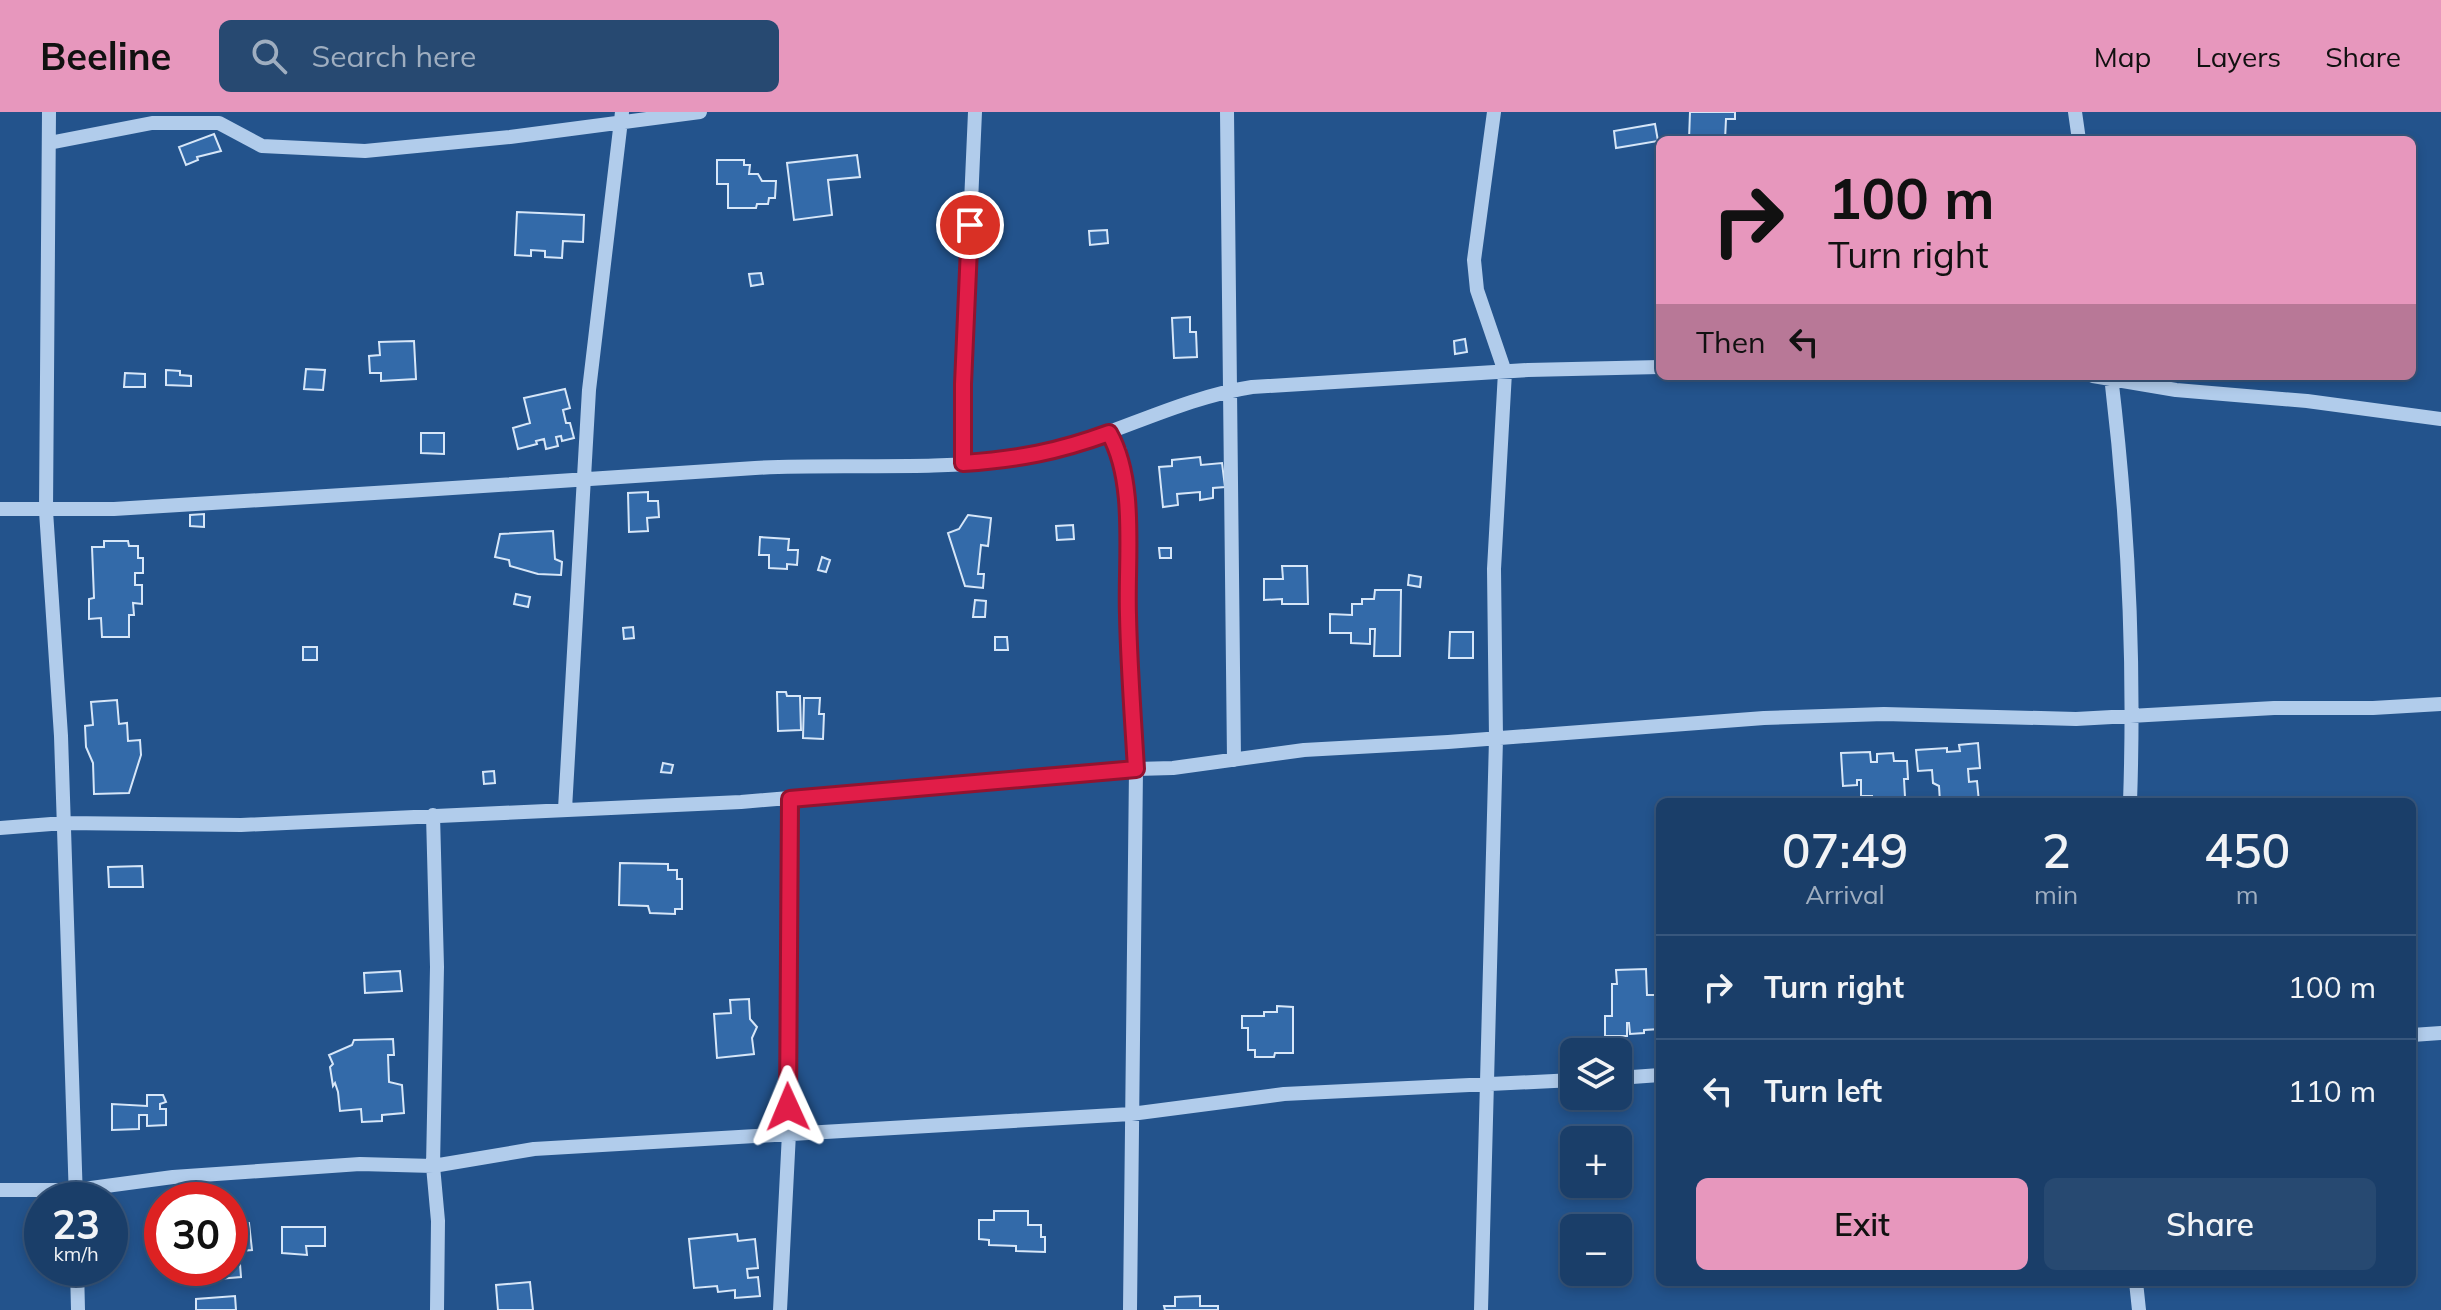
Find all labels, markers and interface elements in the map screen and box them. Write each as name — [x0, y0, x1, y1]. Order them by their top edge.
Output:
search box — [219, 20, 779, 92]
text: Beeline — [40, 32, 171, 80]
icon: search — [247, 34, 291, 78]
text: Search here — [311, 37, 476, 75]
text: Map — [2094, 39, 2151, 74]
text: Layers — [2195, 39, 2281, 74]
text: Share — [2325, 39, 2401, 74]
text: 100 m — [1828, 163, 1995, 233]
icon: right — [1696, 168, 1800, 272]
pin — [936, 191, 1004, 259]
icon: arrive — [948, 203, 992, 247]
text: Turn right — [1828, 232, 1989, 277]
icon: left — [1782, 320, 1826, 364]
text: Then — [1696, 323, 1766, 361]
text: 07:49 — [1782, 820, 1908, 880]
text: 2 — [2042, 820, 2070, 880]
text: 450 — [2204, 820, 2290, 880]
text: Arrival — [1805, 878, 1885, 911]
text: min — [2034, 878, 2078, 911]
text: m — [2236, 878, 2259, 911]
icon: right — [1696, 965, 1740, 1009]
text: Turn right — [1764, 968, 1904, 1006]
text: 100 m — [2288, 968, 2376, 1006]
map controls — [1560, 1038, 1632, 1286]
button: layers — [1560, 1038, 1632, 1110]
position arrow — [746, 1065, 830, 1149]
icon: left — [1696, 1069, 1740, 1113]
text: Turn left — [1764, 1072, 1882, 1110]
text: 110 m — [2288, 1072, 2376, 1110]
button: + — [1560, 1126, 1632, 1198]
button: Exit — [1696, 1178, 2028, 1270]
button: Share — [2044, 1178, 2376, 1270]
speed limit sign: 30 — [144, 1182, 248, 1286]
text: 23 — [52, 1199, 100, 1249]
button: − — [1560, 1214, 1632, 1286]
text: km/h — [53, 1241, 99, 1266]

